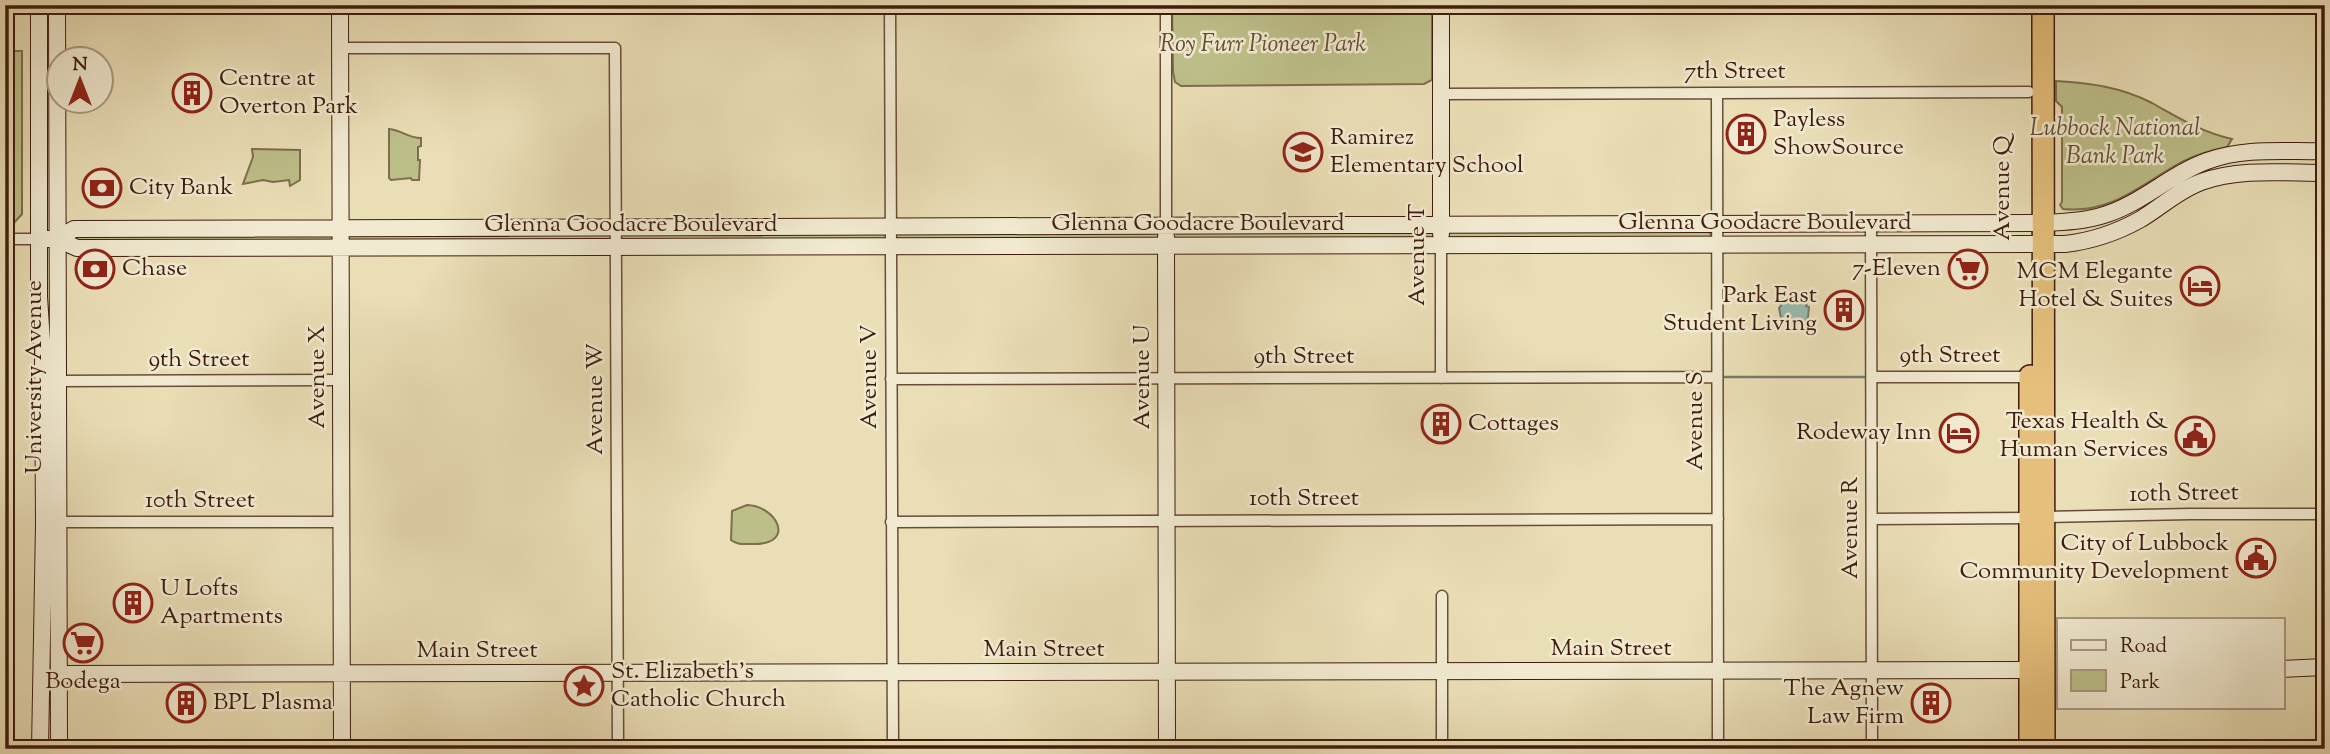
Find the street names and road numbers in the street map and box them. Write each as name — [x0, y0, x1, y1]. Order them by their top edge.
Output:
street label: 7th Street — [1684, 55, 1786, 89]
street label: Avenue Q — [1986, 132, 2020, 241]
street label: Avenue T — [1401, 204, 1435, 306]
street label: Glenna Goodacre Boulevard — [1618, 206, 1912, 240]
street label: Glenna Goodacre Boulevard — [1051, 207, 1345, 241]
street label: Glenna Goodacre Boulevard — [484, 208, 778, 242]
street label: University Avenue — [18, 280, 52, 474]
street label: Avenue U — [1126, 324, 1160, 429]
street label: Avenue X — [301, 325, 335, 429]
street label: Avenue V — [853, 325, 887, 429]
street label: 9th Street — [1900, 339, 2000, 373]
street label: 9th Street — [1254, 340, 1354, 374]
street label: 9th Street — [149, 343, 249, 377]
street label: Avenue W — [579, 343, 613, 455]
street label: Avenue S — [1679, 371, 1713, 471]
street label: Avenue R — [1834, 476, 1868, 579]
street label: 10th Street — [2129, 476, 2239, 512]
street label: 10th Street — [1249, 482, 1359, 516]
street label: 10th Street — [145, 484, 255, 518]
street label: Main Street — [1550, 632, 1672, 666]
street label: Main Street — [983, 633, 1105, 667]
street label: Main Street — [416, 634, 538, 668]

